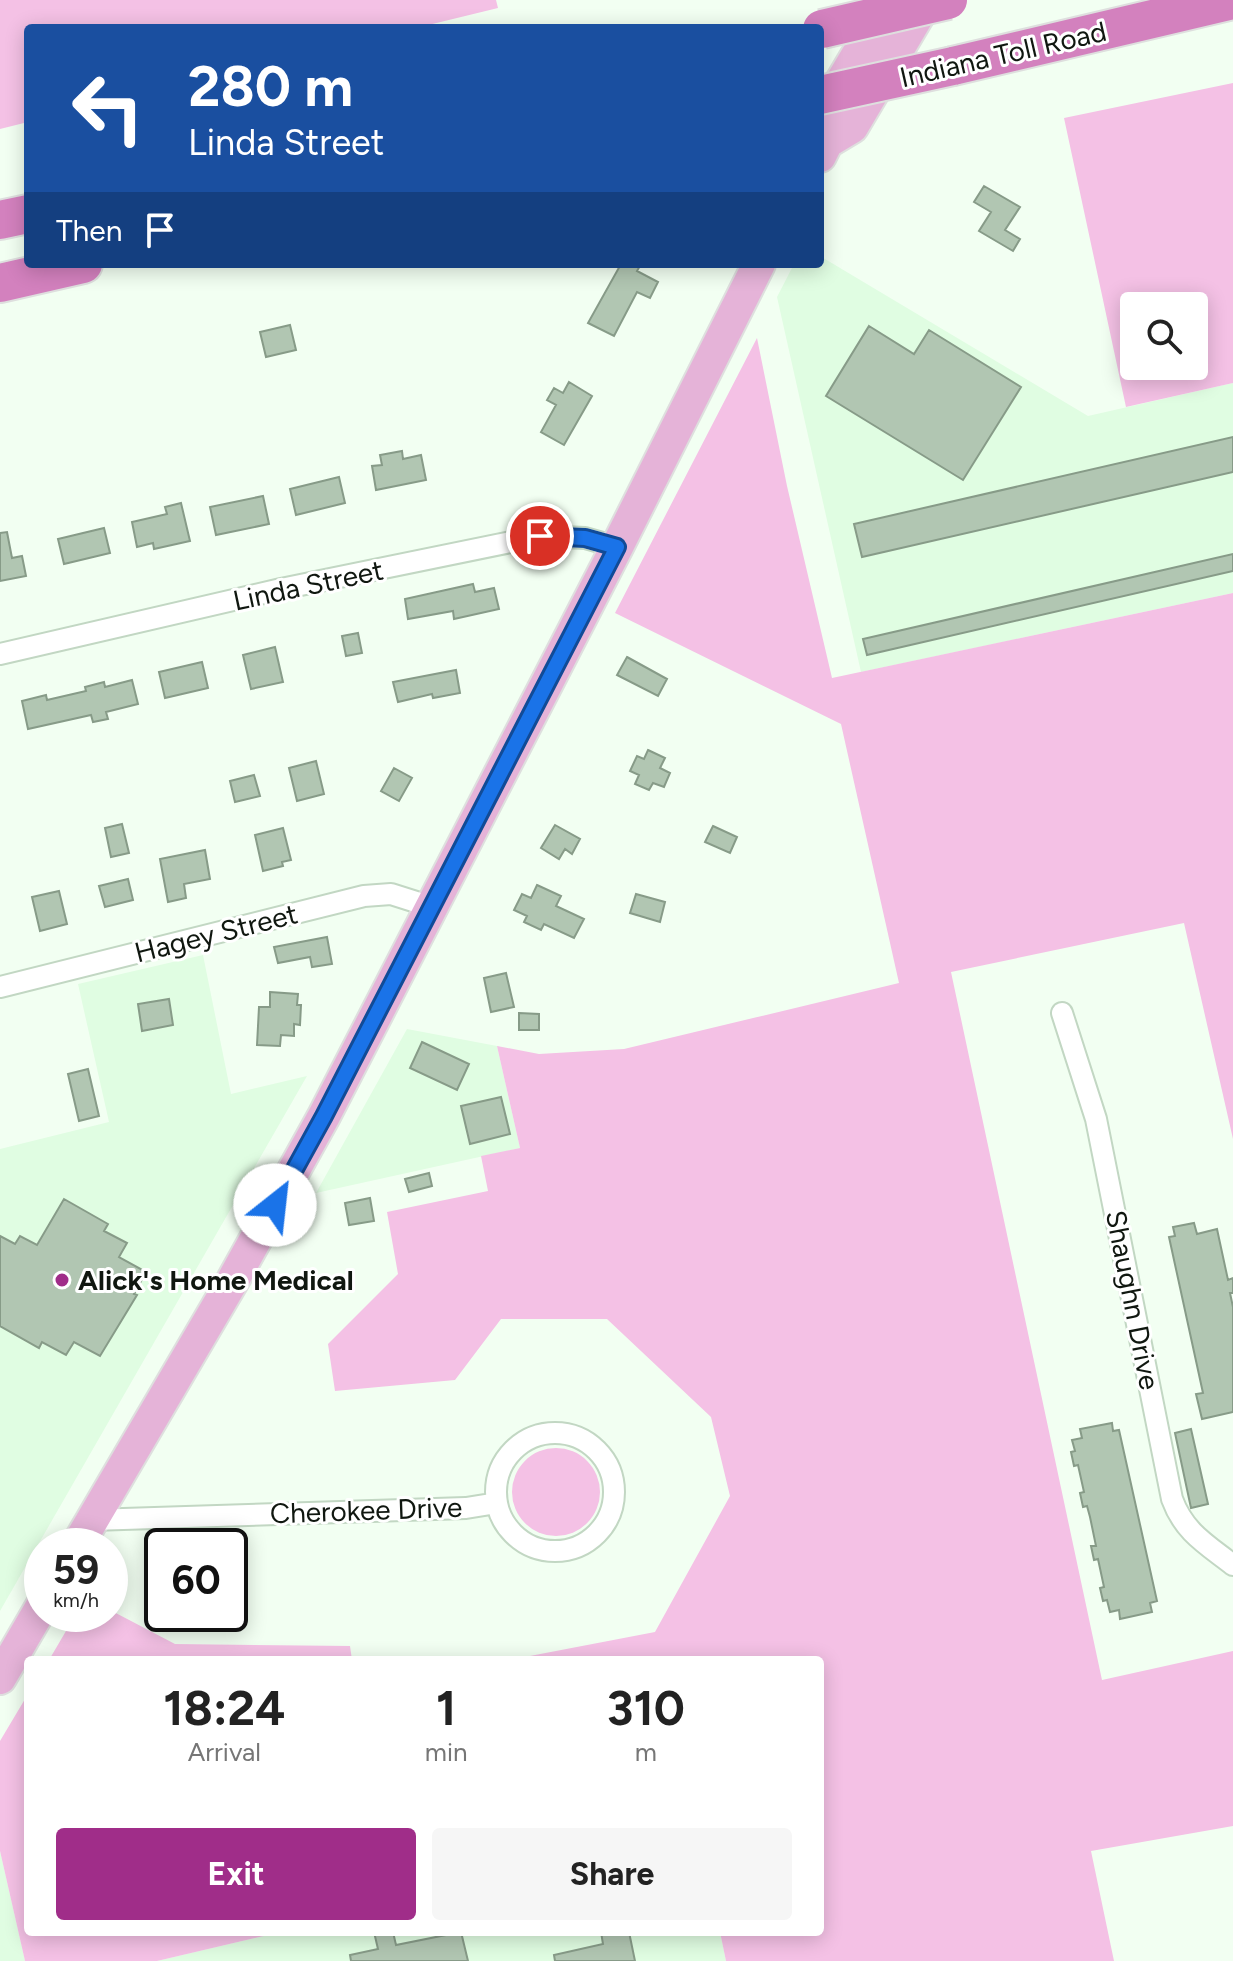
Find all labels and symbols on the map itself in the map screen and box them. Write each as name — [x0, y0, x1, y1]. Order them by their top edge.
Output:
street label: Indiana Toll Road — [896, 14, 1110, 94]
pin — [506, 502, 574, 570]
street label: Linda Street — [230, 552, 386, 618]
street label: Hagey Street — [131, 896, 301, 970]
position arrow — [233, 1163, 317, 1247]
street label: Shaughn Drive — [1099, 1207, 1167, 1393]
place label: Alick's Home Medical — [78, 1263, 354, 1297]
marker: Alick's Home Medical — [53, 1271, 71, 1289]
street label: Cherokee Drive — [269, 1490, 463, 1530]
speed limit sign: 60 — [144, 1528, 248, 1632]

